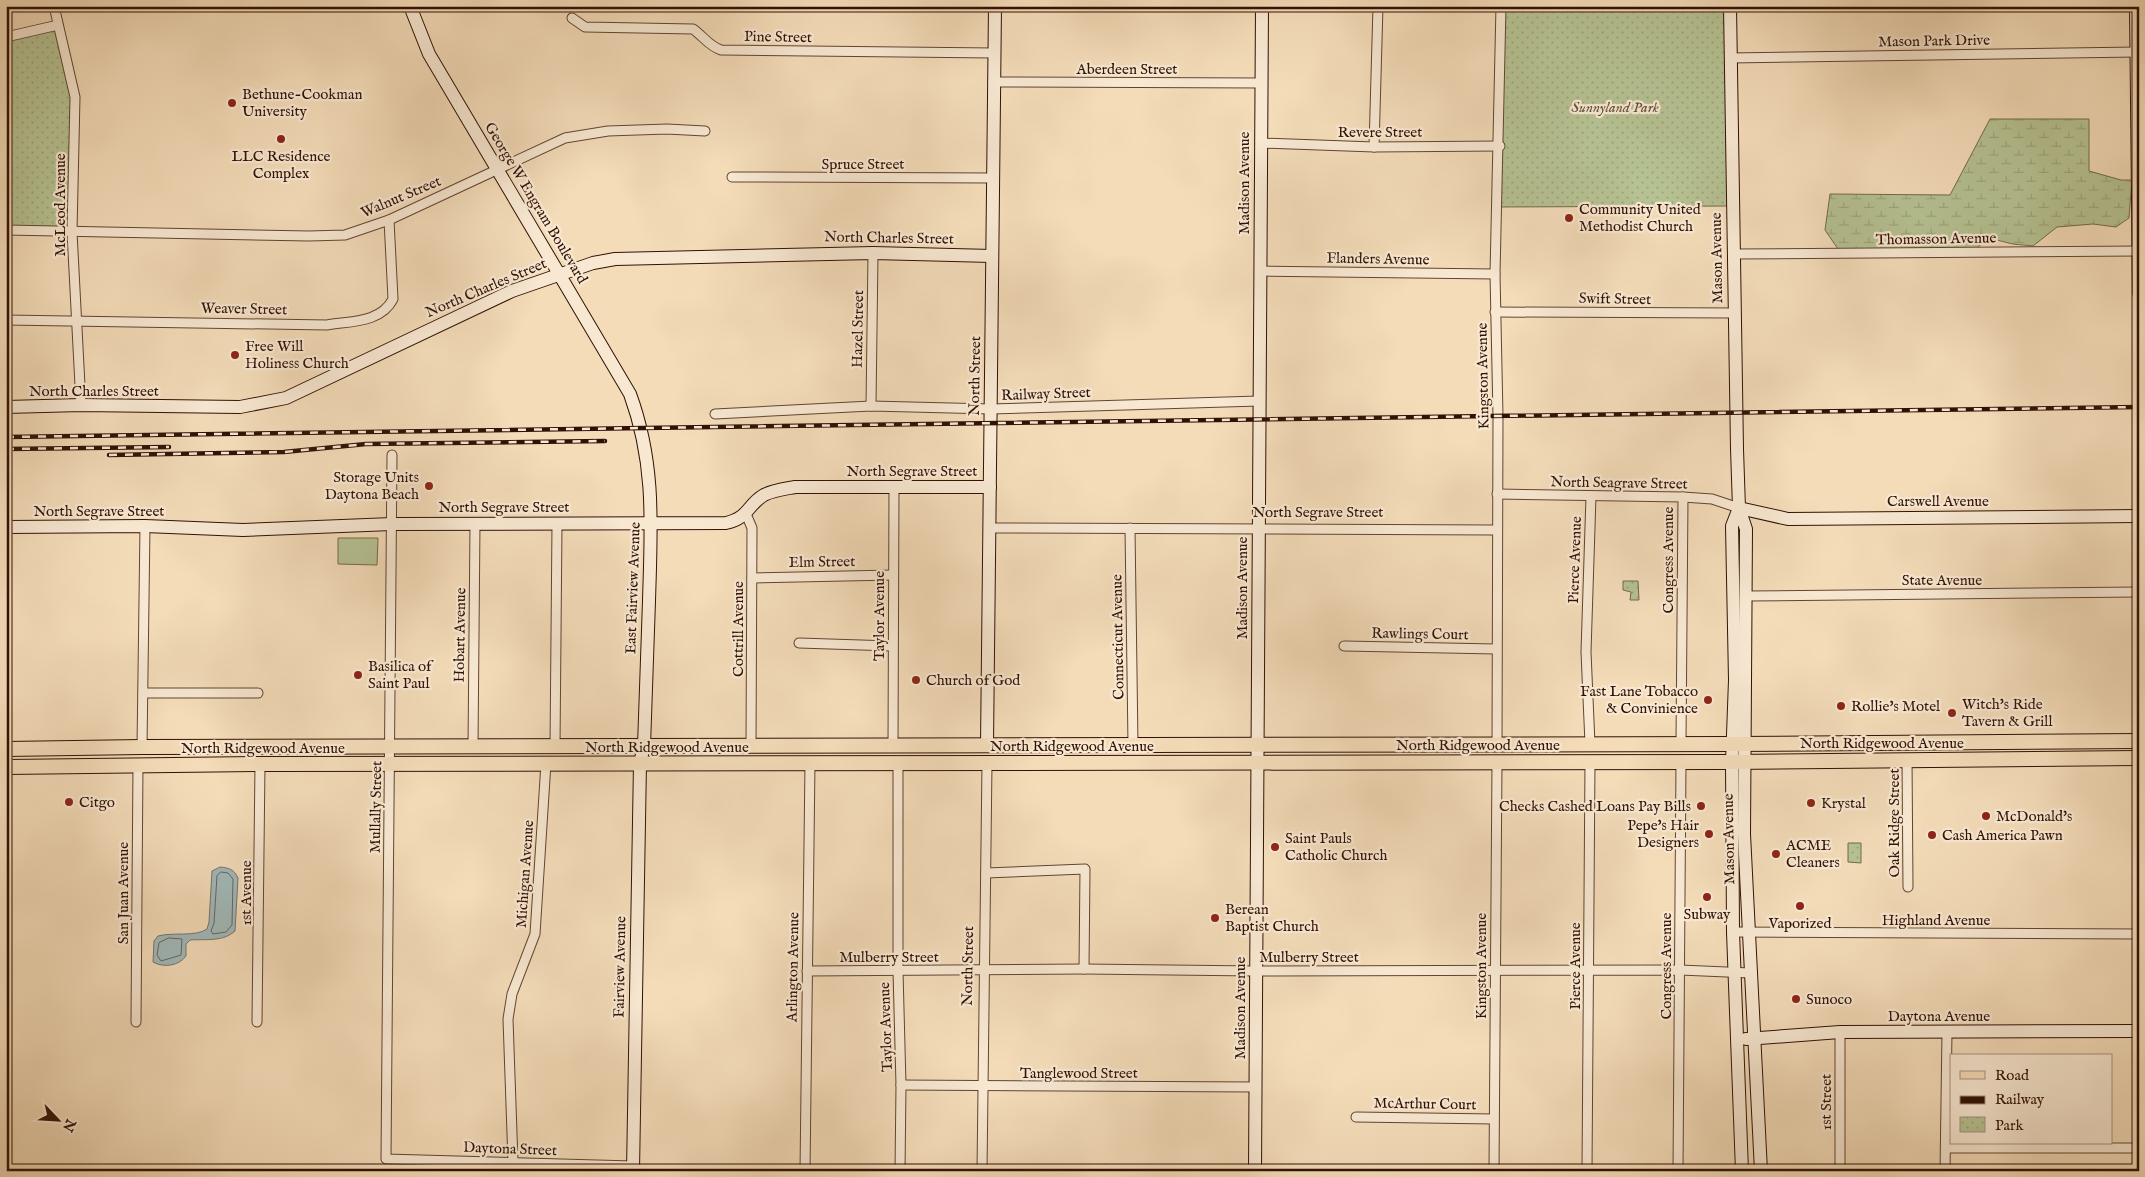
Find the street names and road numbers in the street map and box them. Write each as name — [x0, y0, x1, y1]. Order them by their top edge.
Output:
street label: Pine Street — [744, 27, 812, 47]
street label: Mason Park Drive — [1878, 31, 1990, 51]
street label: Aberdeen Street — [1076, 60, 1177, 79]
street label: George W Engram Boulevard — [480, 119, 592, 288]
street label: Revere Street — [1338, 123, 1422, 142]
street label: Madison Avenue — [1235, 131, 1254, 235]
street label: McLeod Avenue — [51, 153, 70, 257]
street label: Spruce Street — [822, 155, 904, 174]
street label: Walnut Street — [358, 172, 444, 222]
street label: Mason Avenue — [1707, 212, 1727, 304]
street label: North Charles Street — [824, 227, 954, 249]
street label: Thomasson Avenue — [1875, 228, 1997, 250]
street label: Flanders Avenue — [1326, 249, 1430, 269]
street label: North Charles Street — [422, 254, 550, 322]
street label: Swift Street — [1579, 289, 1651, 309]
street label: Hazel Street — [848, 290, 868, 368]
street label: Weaver Street — [201, 299, 287, 319]
street label: Kingston Avenue — [1473, 322, 1493, 429]
street label: North Street — [965, 336, 985, 416]
street label: North Charles Street — [29, 382, 159, 401]
street label: Railway Street — [1001, 383, 1091, 405]
street label: North Segrave Street — [846, 462, 978, 481]
street label: North Seagrave Street — [1550, 472, 1688, 494]
street label: Carswell Avenue — [1887, 492, 1989, 511]
street label: North Segrave Street — [438, 498, 570, 517]
street label: North Segrave Street — [33, 502, 165, 521]
street label: North Segrave Street — [1252, 503, 1384, 522]
street label: Congress Avenue — [1659, 506, 1678, 613]
street label: Pierce Avenue — [1564, 516, 1586, 604]
street label: East Fairview Avenue — [621, 521, 645, 654]
street label: Madison Avenue — [1233, 536, 1252, 640]
street label: Elm Street — [789, 552, 855, 572]
street label: Taylor Avenue — [870, 571, 889, 661]
street label: State Avenue — [1902, 571, 1982, 590]
street label: Connecticut Avenue — [1107, 574, 1129, 700]
street label: Cottrill Avenue — [729, 581, 748, 677]
street label: Hobart Avenue — [450, 587, 470, 683]
street label: Rawlings Court — [1371, 624, 1469, 644]
street label: North Ridgewood Avenue — [1800, 734, 1964, 753]
street label: North Ridgewood Avenue — [1396, 736, 1560, 755]
street label: North Ridgewood Avenue — [990, 737, 1154, 756]
street label: North Ridgewood Avenue — [585, 738, 749, 757]
street label: North Ridgewood Avenue — [181, 739, 345, 758]
street label: Mullally Street — [366, 761, 386, 853]
street label: Oak Ridge Street — [1885, 768, 1904, 878]
street label: Mason Avenue — [1719, 793, 1739, 885]
street label: Michigan Avenue — [512, 819, 538, 929]
street label: San Juan Avenue — [114, 842, 133, 944]
street label: 1st Avenue — [237, 860, 256, 926]
street label: Highland Avenue — [1882, 911, 1990, 930]
street label: Arlington Avenue — [783, 912, 803, 1023]
street label: Congress Avenue — [1657, 912, 1676, 1019]
street label: Kingston Avenue — [1472, 913, 1491, 1019]
street label: Fairview Avenue — [610, 916, 630, 1018]
street label: Pierce Avenue — [1566, 922, 1585, 1010]
street label: North Street — [958, 926, 978, 1006]
street label: Mulberry Street — [839, 948, 939, 967]
street label: Mulberry Street — [1259, 948, 1359, 967]
street label: Madison Avenue — [1231, 956, 1250, 1060]
street label: Taylor Avenue — [875, 982, 897, 1072]
street label: Daytona Avenue — [1888, 1007, 1990, 1026]
street label: Tanglewood Street — [1020, 1064, 1138, 1083]
street label: 1st Street — [1817, 1074, 1836, 1130]
street label: McArthur Court — [1373, 1094, 1477, 1114]
street label: Daytona Street — [463, 1138, 557, 1160]

